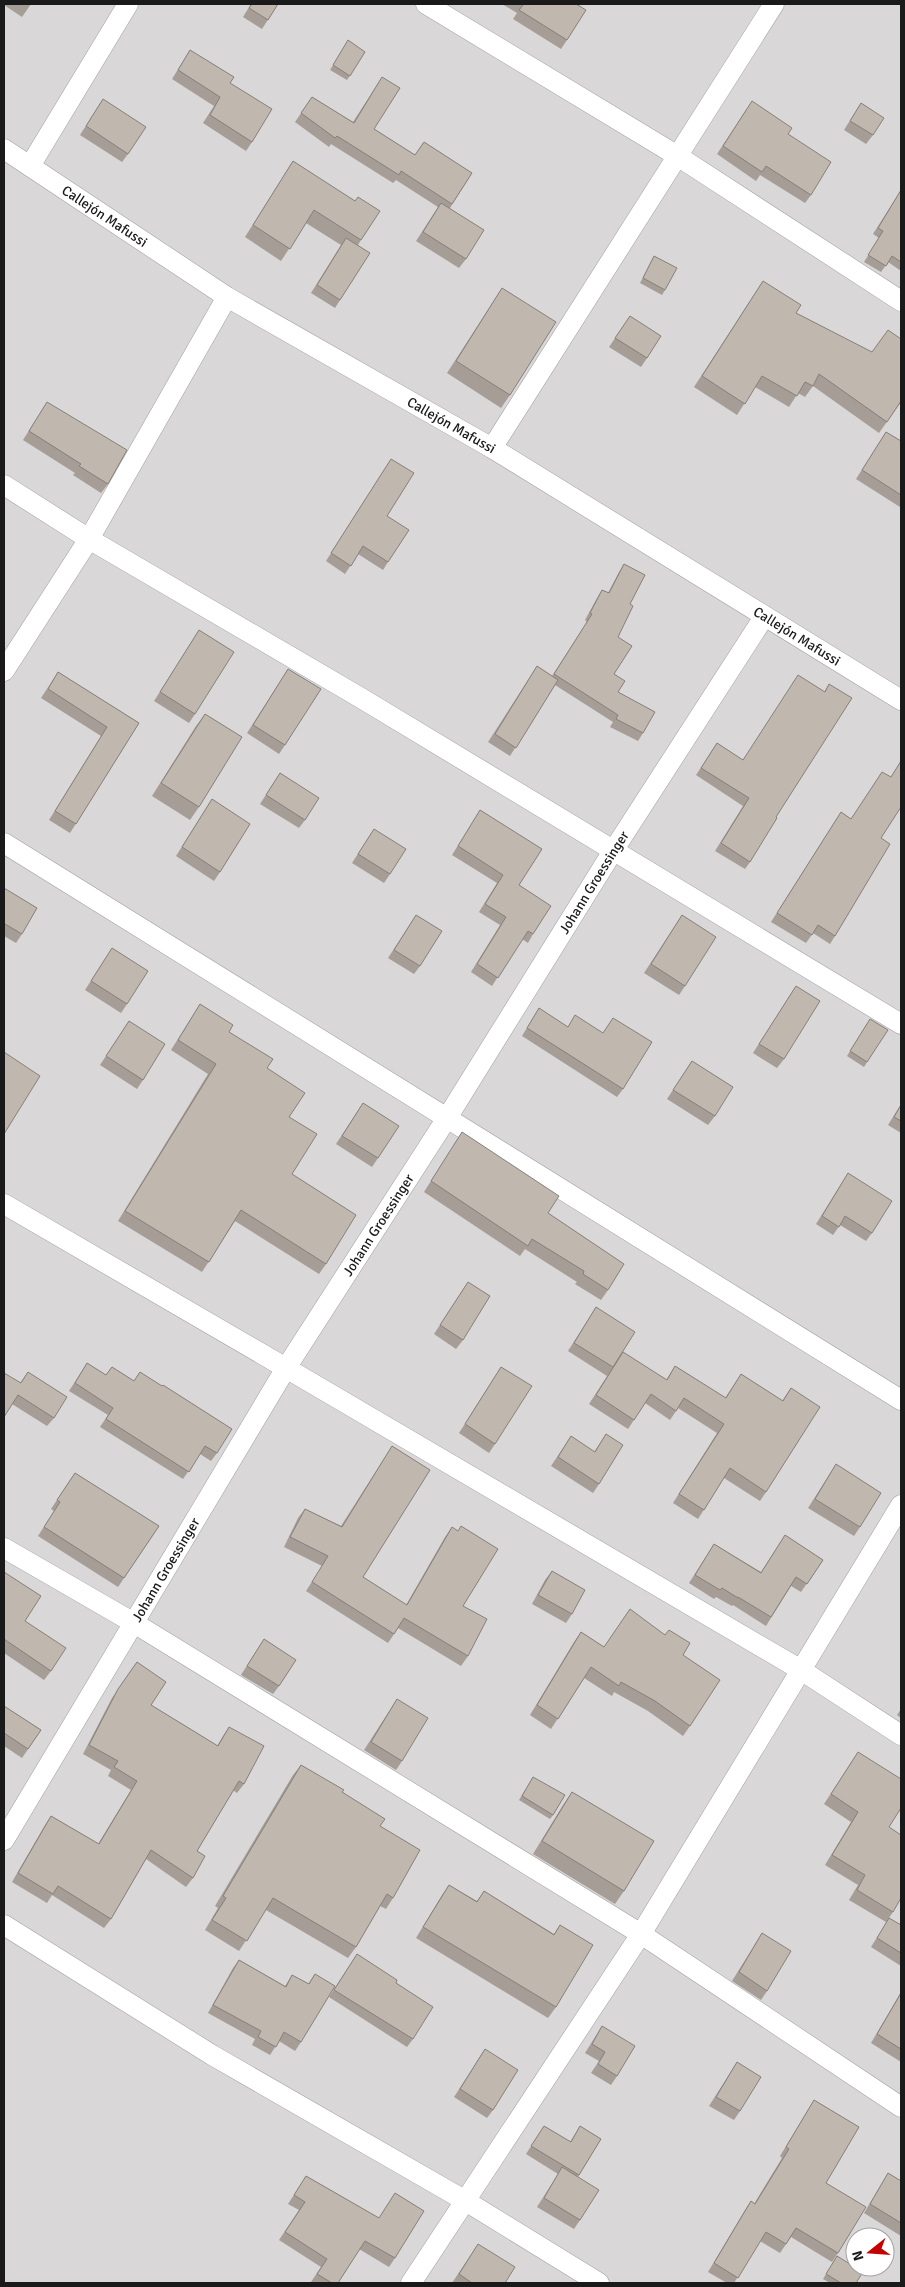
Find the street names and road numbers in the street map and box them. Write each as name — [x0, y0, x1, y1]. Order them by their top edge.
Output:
street label: Callejón Mafussi — [59, 181, 151, 250]
street label: Callejón Mafussi — [404, 393, 499, 457]
street label: Callejón Mafussi — [750, 603, 844, 669]
street label: Johann Groessinger — [555, 827, 633, 937]
street label: Johann Groessinger — [339, 1170, 418, 1279]
street label: Johann Groessinger — [128, 1514, 204, 1625]

